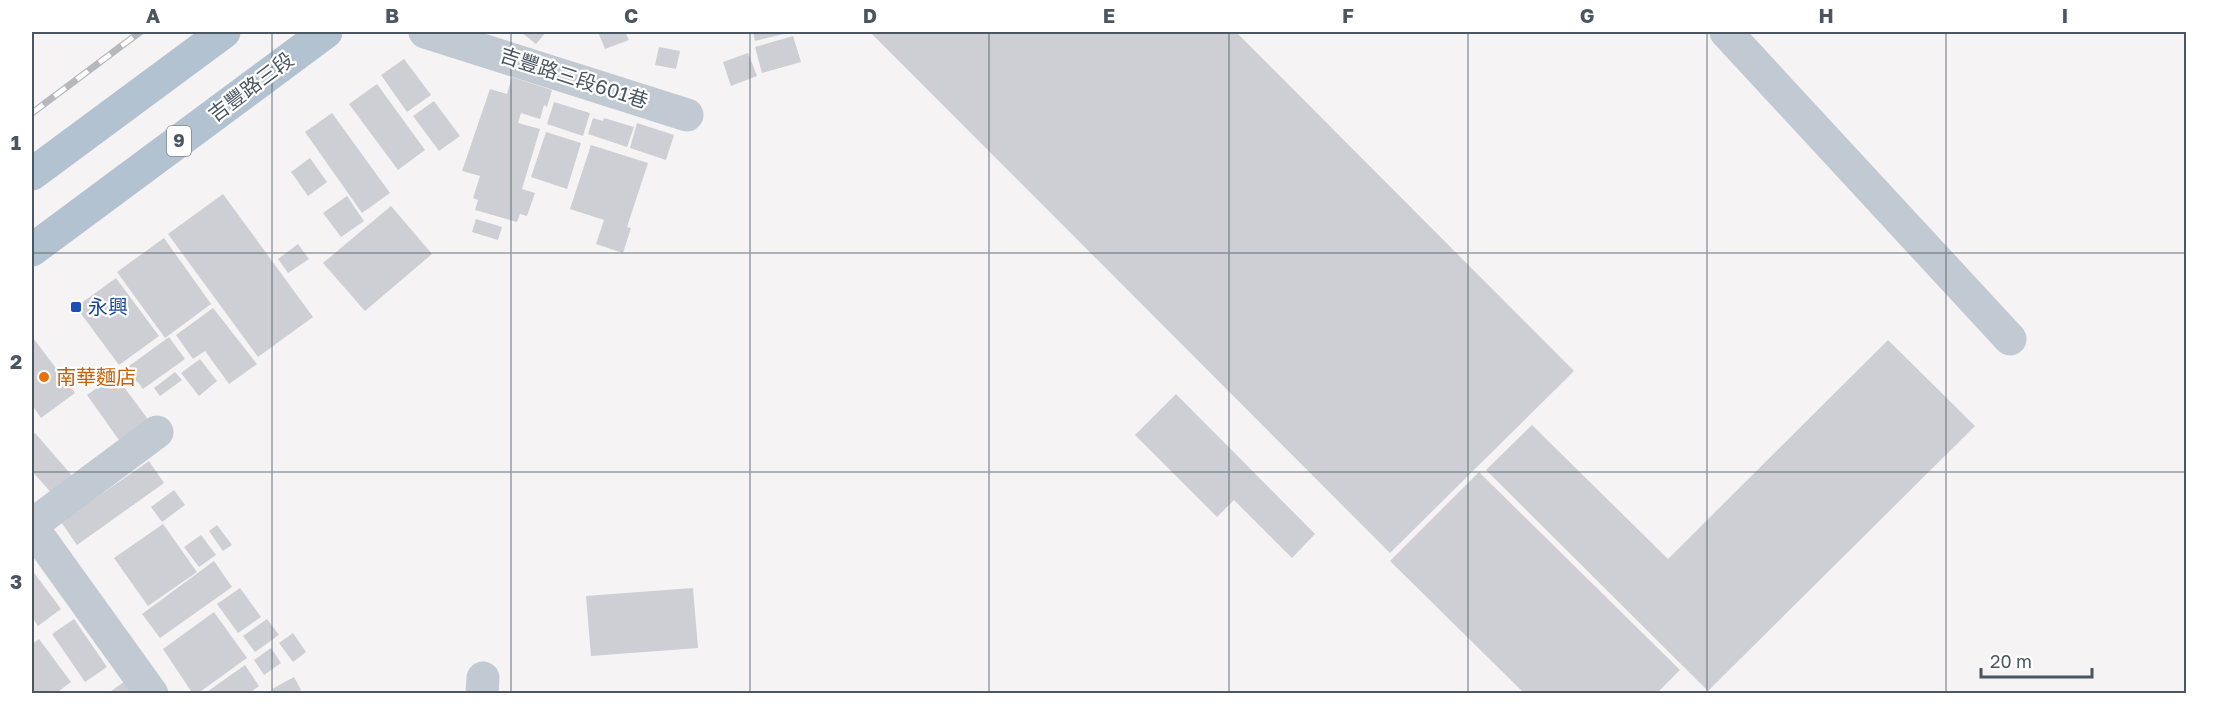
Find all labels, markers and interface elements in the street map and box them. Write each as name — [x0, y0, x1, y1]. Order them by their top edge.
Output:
text: A — [146, 3, 160, 27]
text: B — [385, 3, 399, 27]
text: C — [624, 3, 638, 27]
text: D — [863, 3, 877, 27]
text: E — [1103, 3, 1115, 27]
text: F — [1342, 3, 1354, 27]
text: G — [1580, 3, 1594, 27]
text: H — [1818, 3, 1834, 27]
text: I — [2062, 3, 2068, 27]
street label: 吉豐路三段601巷 — [497, 42, 651, 112]
street label: 吉豐路三段 — [203, 47, 298, 126]
road number: 9 — [167, 126, 191, 156]
text: 1 — [11, 130, 21, 154]
place label: 永興 — [88, 294, 128, 318]
marker: 永興 — [69, 300, 83, 314]
text: 2 — [10, 349, 22, 373]
place label: 南華麵店 — [56, 364, 136, 388]
marker: 南華麵店 — [37, 370, 51, 384]
text: 3 — [10, 569, 22, 593]
scale bar — [1981, 641, 2092, 679]
text: 20 m — [1990, 650, 2032, 672]

